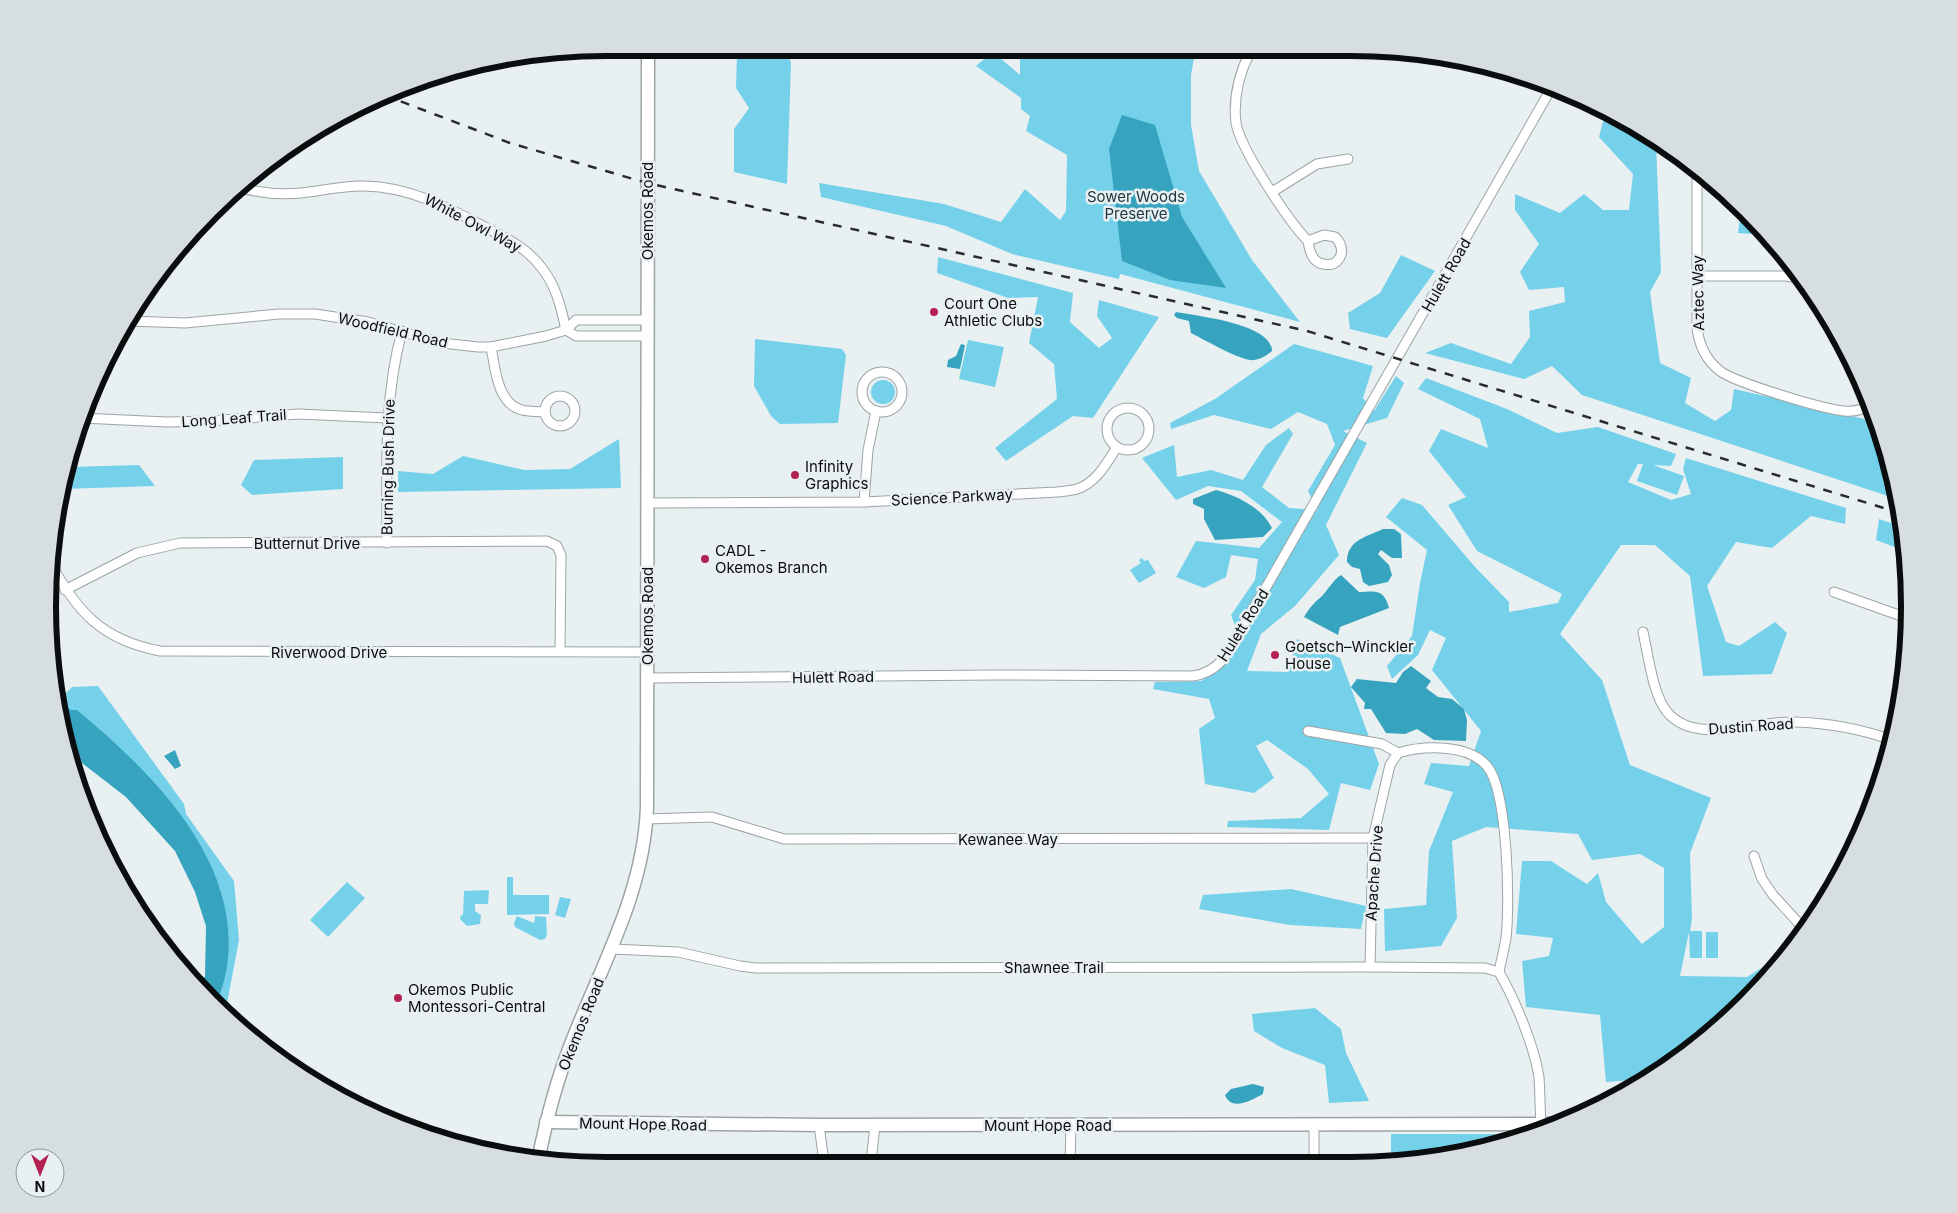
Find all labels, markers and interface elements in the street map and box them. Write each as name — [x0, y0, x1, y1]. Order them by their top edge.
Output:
street label: Okemos Road — [638, 162, 657, 260]
park label: Sower Woods Preserve — [1087, 187, 1185, 223]
street label: White Owl Way — [421, 189, 525, 257]
street label: Hulett Road — [1417, 235, 1475, 315]
street label: Aztec Way — [1688, 254, 1708, 331]
place label: Court One Athletic Clubs — [944, 294, 1042, 330]
marker: Court One Athletic Clubs — [928, 306, 940, 318]
street label: Woodfield Road — [336, 308, 450, 352]
street label: Burning Bush Drive — [377, 399, 399, 535]
street label: Long Leaf Trail — [181, 405, 287, 431]
place label: Infinity Graphics — [805, 457, 869, 493]
marker: Infinity Graphics — [789, 469, 801, 481]
street label: Science Parkway — [891, 484, 1014, 510]
street label: Butternut Drive — [254, 534, 360, 553]
place label: CADL - Okemos Branch — [715, 541, 828, 577]
marker: CADL - Okemos Branch — [699, 553, 711, 565]
street label: Okemos Road — [638, 567, 657, 665]
street label: Hulett Road — [1213, 585, 1273, 665]
place label: Goetsch–Winckler House — [1285, 637, 1414, 673]
street label: Riverwood Drive — [271, 643, 387, 662]
marker: Goetsch–Winckler House — [1269, 649, 1281, 661]
street label: Hulett Road — [792, 667, 874, 687]
street label: Dustin Road — [1708, 714, 1794, 738]
street label: Apache Drive — [1361, 825, 1387, 921]
street label: Kewanee Way — [958, 830, 1059, 849]
street label: Shawnee Trail — [1004, 958, 1104, 977]
street label: Okemos Road — [554, 975, 608, 1073]
place label: Okemos Public Montessori-Central — [408, 980, 545, 1016]
marker: Okemos Public Montessori-Central — [392, 992, 404, 1004]
street label: Mount Hope Road — [579, 1113, 707, 1135]
street label: Mount Hope Road — [984, 1116, 1112, 1135]
north arrow — [15, 1148, 65, 1198]
text: N — [35, 1178, 45, 1195]

